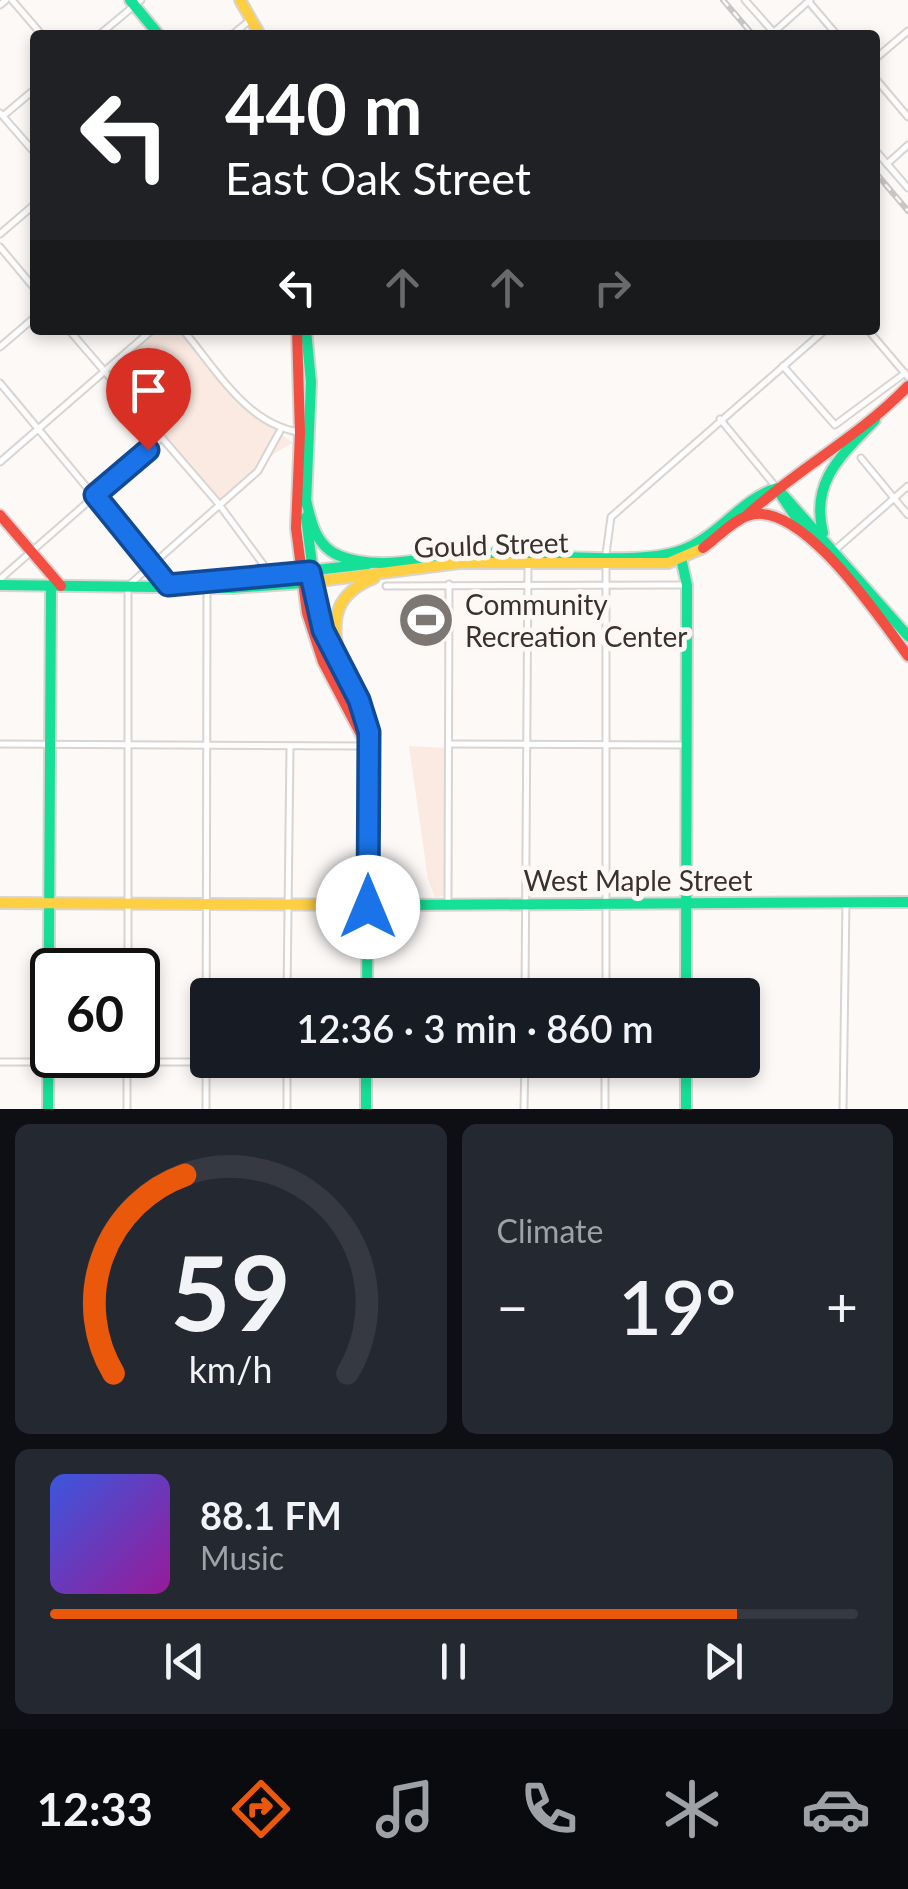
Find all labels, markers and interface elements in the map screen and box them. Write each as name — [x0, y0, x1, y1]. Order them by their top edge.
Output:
text: 440 m — [225, 66, 422, 150]
icon: left — [60, 70, 190, 200]
text: East Oak Street — [225, 151, 531, 205]
icon: left — [270, 260, 325, 315]
icon: ahead — [375, 260, 430, 315]
icon: ahead — [480, 260, 535, 315]
icon: right — [585, 260, 640, 315]
pin — [106, 348, 191, 451]
icon: arrive — [121, 363, 176, 418]
street label: Gould Street — [413, 524, 569, 564]
place label: Community Recreation Center — [465, 587, 687, 653]
sports icon: Community Recreation Center — [396, 590, 456, 650]
position arrow — [316, 855, 420, 959]
street label: West Maple Street — [524, 863, 753, 897]
speed limit sign: 60 — [30, 948, 160, 1078]
text: 12:36 · 3 min · 860 m — [297, 1005, 653, 1051]
text: Climate — [497, 1211, 603, 1250]
text: 59 — [170, 1228, 291, 1353]
text: 19° — [618, 1261, 736, 1351]
text: − — [497, 1273, 528, 1339]
text: + — [826, 1273, 858, 1339]
text: km/h — [189, 1348, 273, 1391]
text: 88.1 FM — [200, 1492, 342, 1538]
text: Music — [200, 1538, 284, 1577]
icon: previous — [157, 1634, 212, 1689]
icon: pause — [426, 1634, 481, 1689]
icon: next — [696, 1634, 751, 1689]
icon: directions — [226, 1774, 296, 1844]
icon: music — [370, 1774, 440, 1844]
icon: phone — [514, 1774, 584, 1844]
icon: climate — [657, 1774, 727, 1844]
icon: car — [801, 1774, 871, 1844]
text: 12:33 — [37, 1782, 153, 1836]

